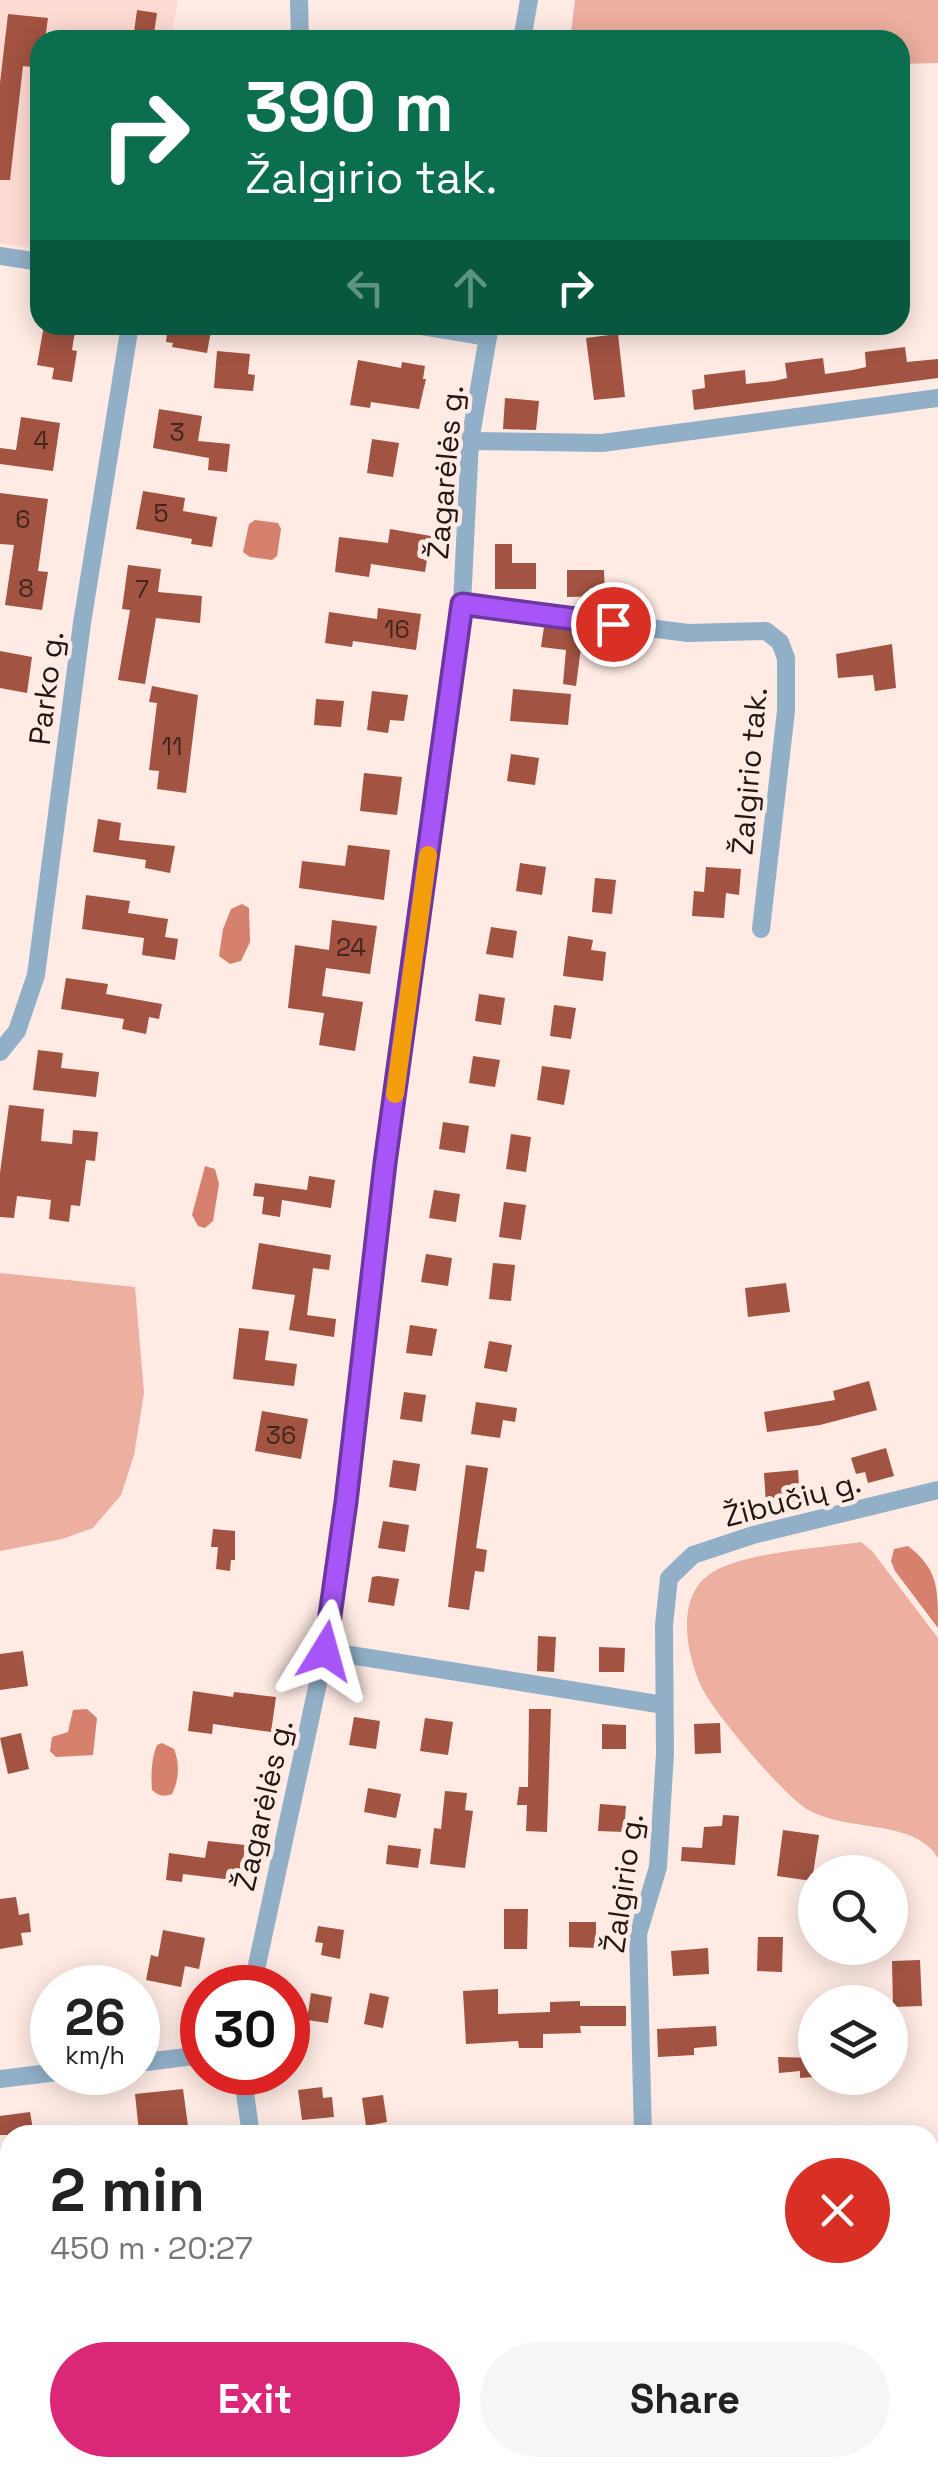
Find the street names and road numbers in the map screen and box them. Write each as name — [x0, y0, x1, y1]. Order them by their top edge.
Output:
street label: Žagarėlės g. — [418, 383, 472, 561]
street label: Parko g. — [20, 629, 72, 747]
street label: Žalgirio tak. — [722, 686, 776, 856]
street label: Žibučių g. — [719, 1462, 865, 1536]
street label: Žagarėlės g. — [224, 1716, 302, 1894]
street label: Žalgirio g. — [594, 1811, 652, 1955]

